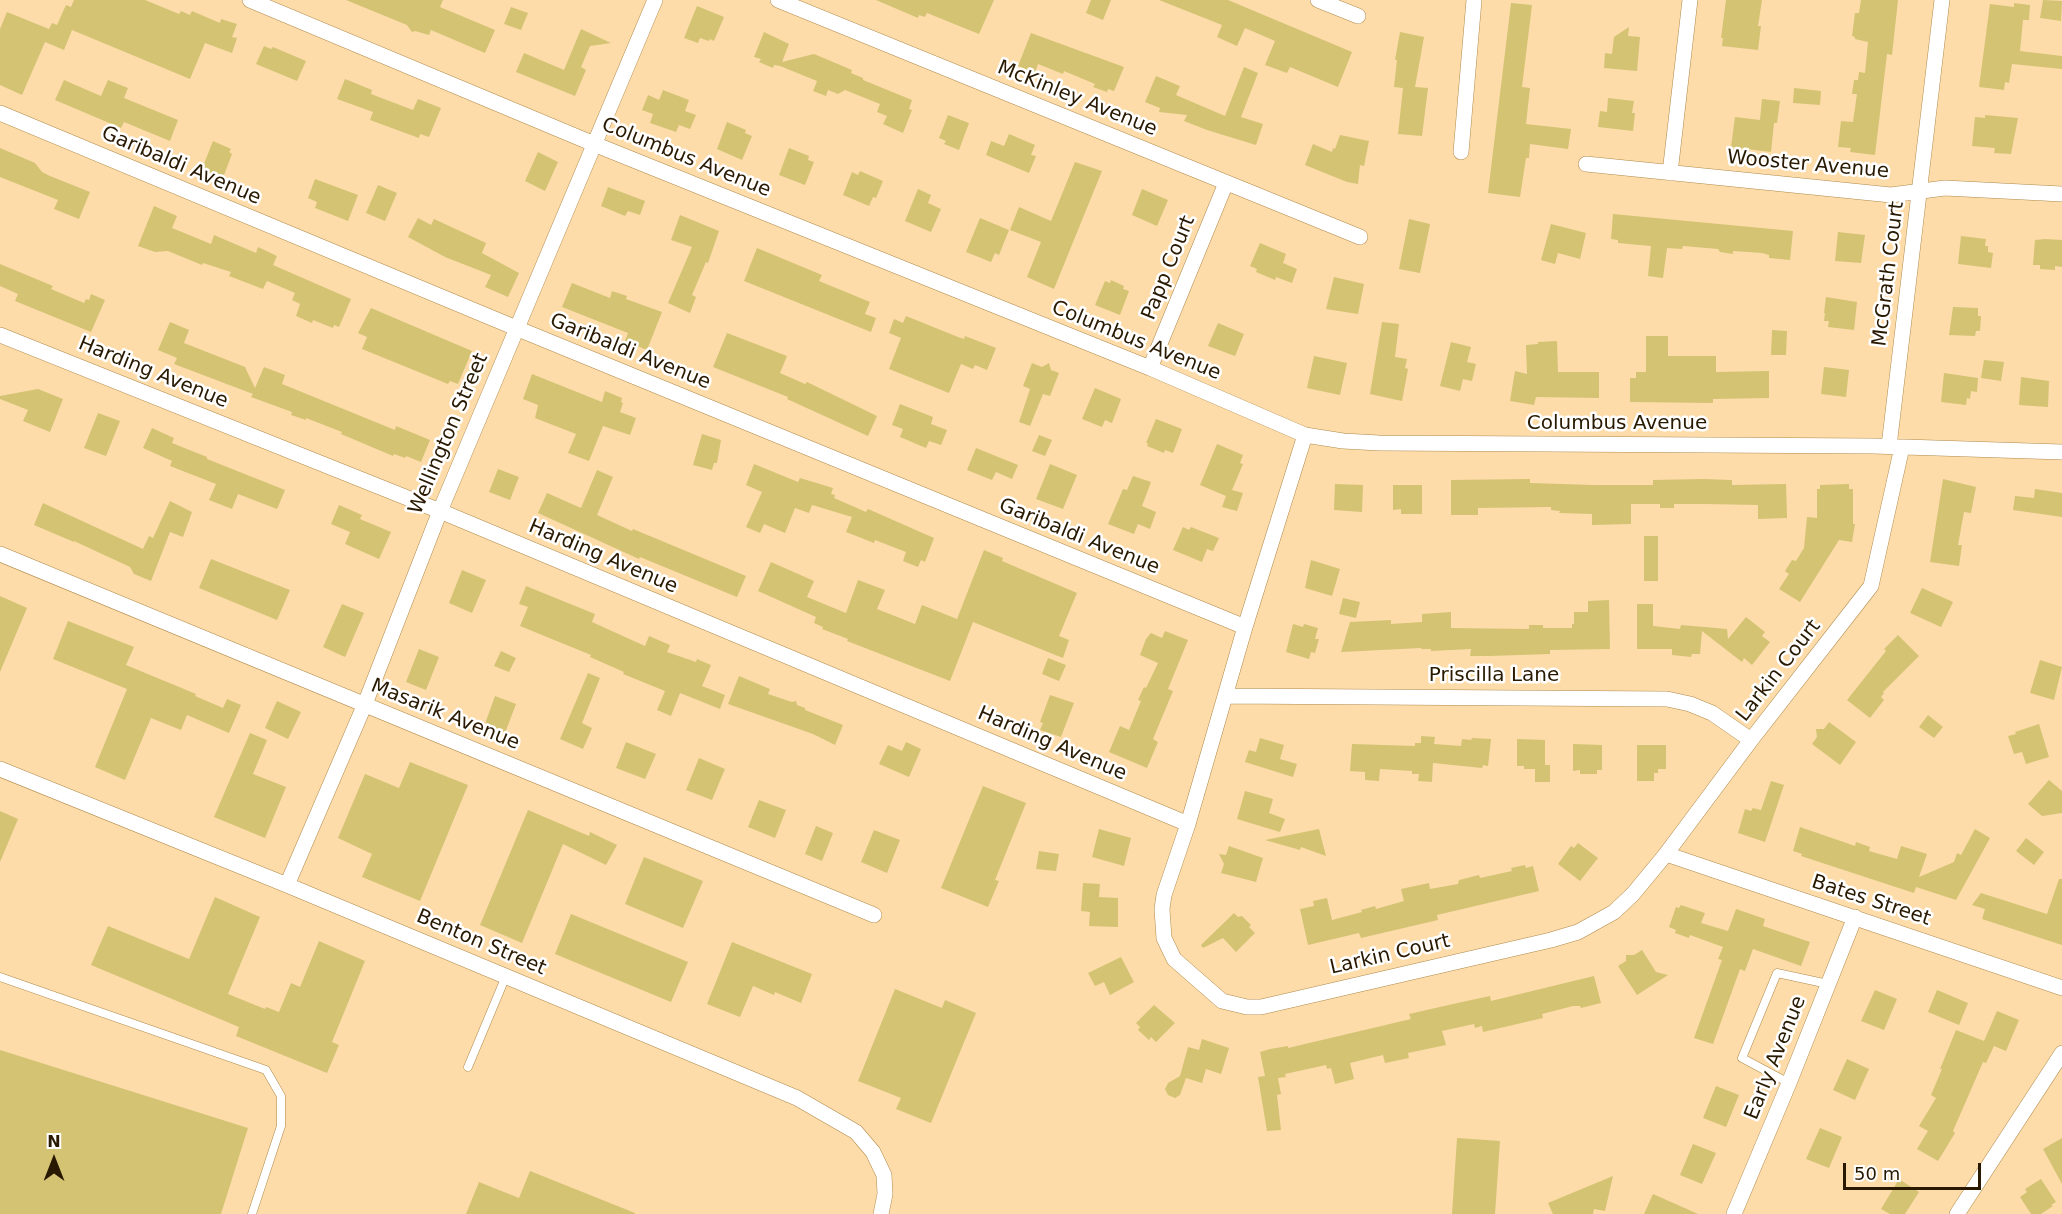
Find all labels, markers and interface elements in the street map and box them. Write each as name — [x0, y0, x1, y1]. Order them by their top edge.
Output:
street label: McKinley Avenue — [994, 56, 1160, 142]
street label: Columbus Avenue — [598, 113, 774, 203]
street label: Garibaldi Avenue — [98, 122, 264, 210]
street label: Wooster Avenue — [1726, 146, 1890, 184]
street label: McGrath Court — [1868, 200, 1910, 348]
street label: Papp Court — [1137, 212, 1201, 324]
street label: Columbus Avenue — [1048, 296, 1224, 386]
street label: Garibaldi Avenue — [546, 309, 714, 395]
street label: Harding Avenue — [75, 332, 231, 414]
street label: Wellington Street — [404, 350, 494, 518]
street label: Columbus Avenue — [1527, 412, 1707, 436]
street label: Garibaldi Avenue — [995, 494, 1163, 580]
street label: Harding Avenue — [525, 515, 681, 599]
street label: Larkin Court — [1732, 615, 1826, 727]
street label: Priscilla Lane — [1429, 664, 1559, 688]
street label: Masarik Avenue — [367, 674, 523, 756]
street label: Harding Avenue — [974, 702, 1130, 786]
street label: Bates Street — [1808, 870, 1934, 932]
street label: Benton Street — [413, 905, 549, 981]
street label: Larkin Court — [1328, 930, 1452, 980]
street label: Early Avenue — [1740, 993, 1812, 1123]
north arrow — [24, 1130, 84, 1190]
text: N — [47, 1132, 61, 1151]
scale bar — [1846, 1151, 1984, 1189]
text: 50 m — [1854, 1163, 1900, 1184]

